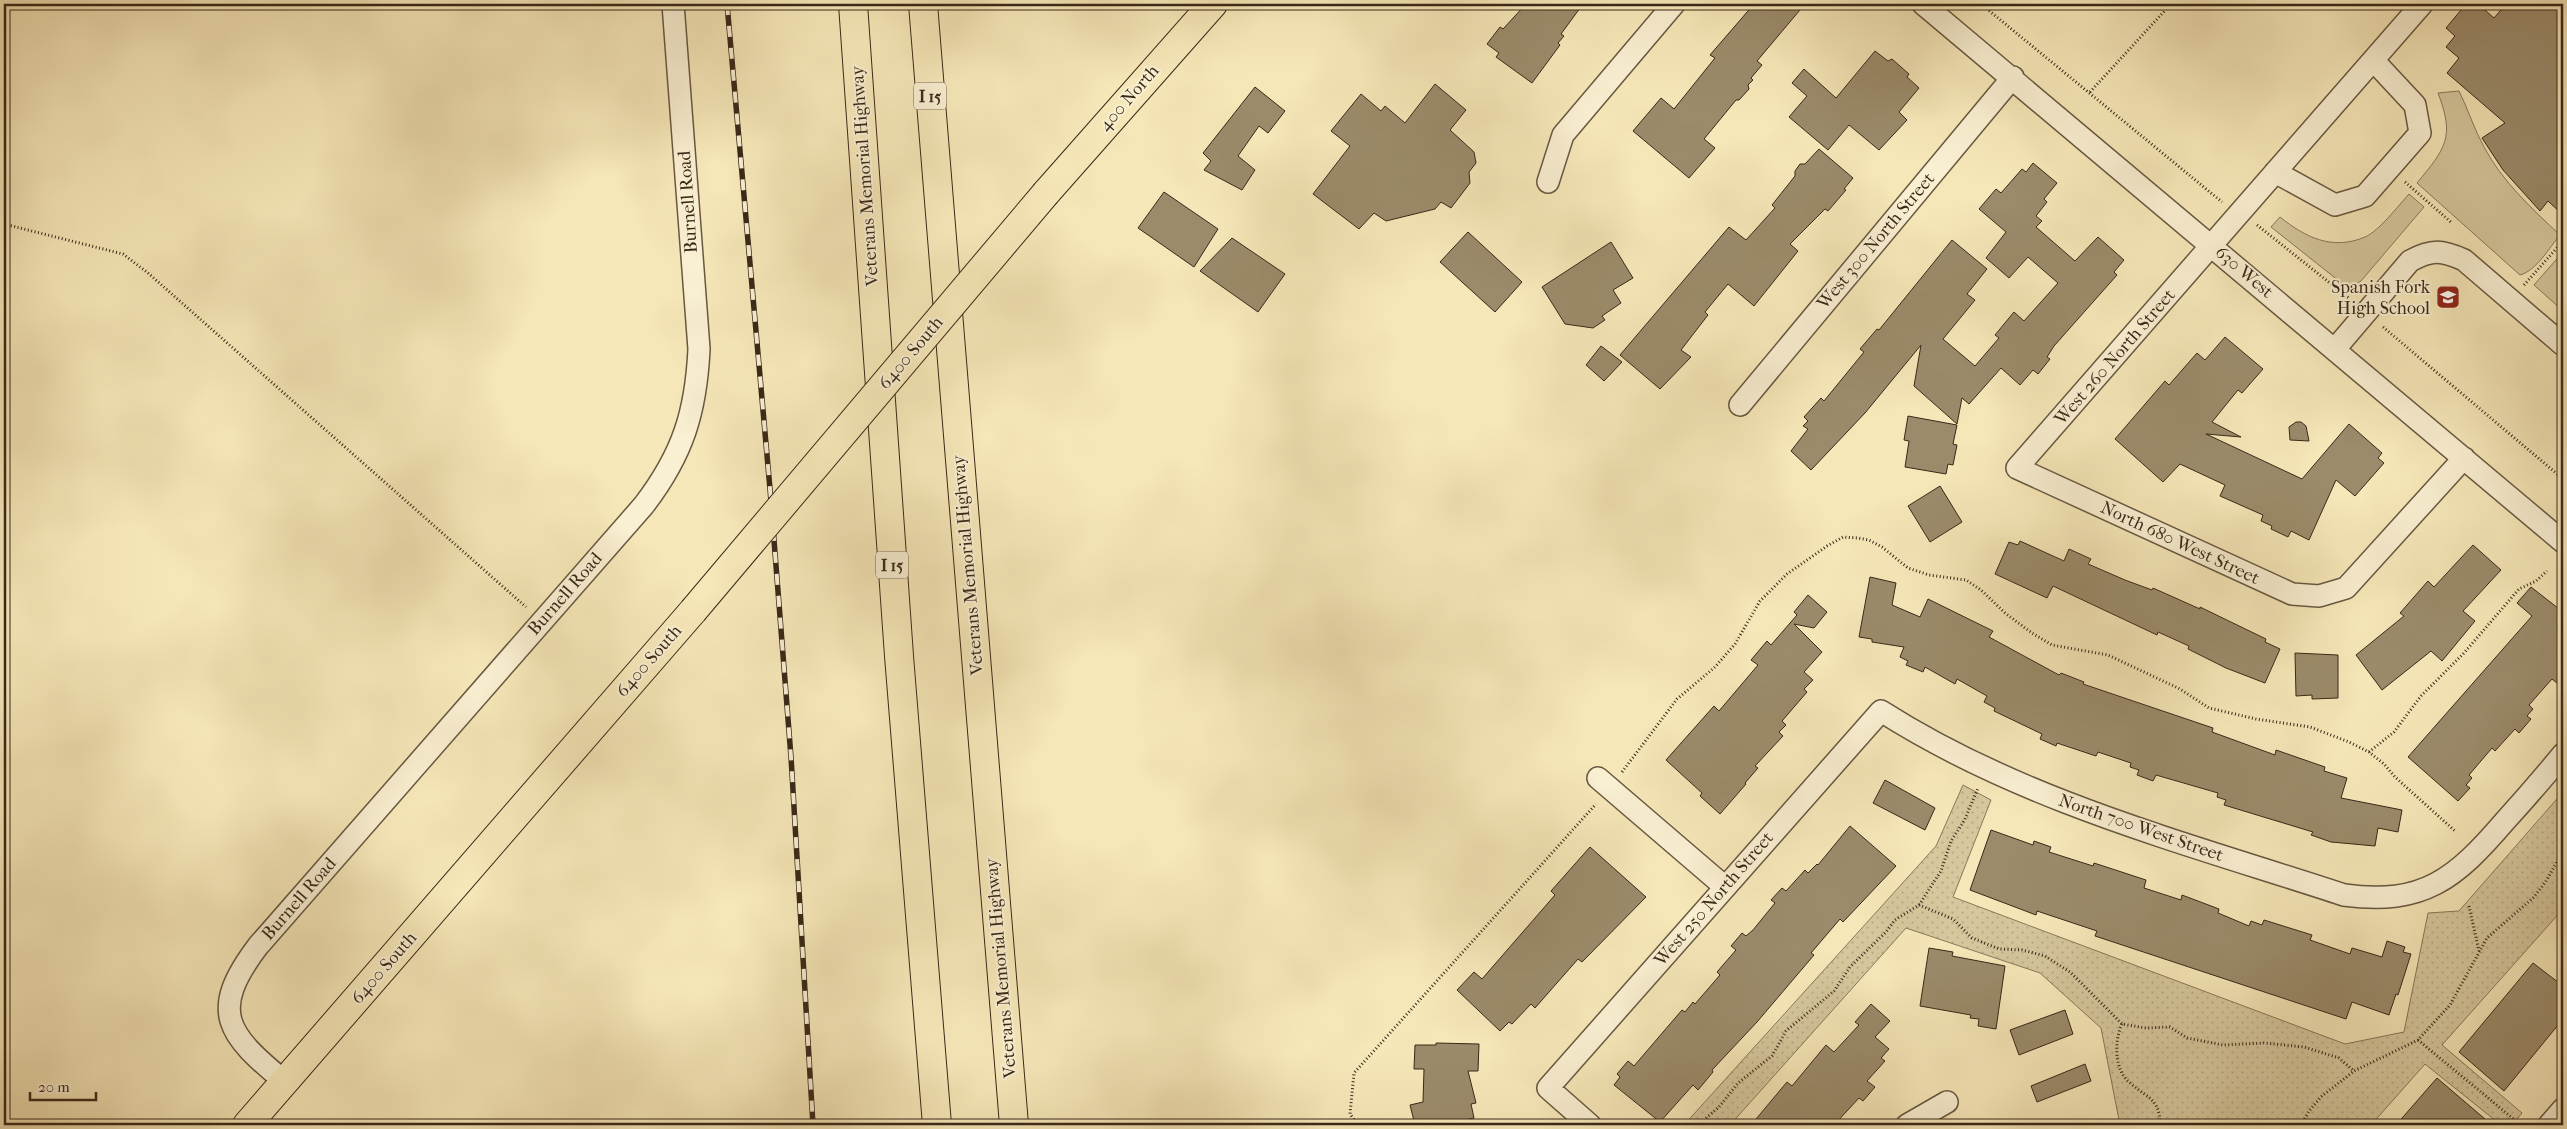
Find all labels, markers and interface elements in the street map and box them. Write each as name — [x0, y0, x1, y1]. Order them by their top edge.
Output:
street label: 400 North — [1095, 61, 1163, 135]
street label: Veterans Memorial Highway — [847, 64, 883, 288]
road number: I 15 — [914, 82, 946, 110]
street label: Burnell Road — [674, 150, 702, 254]
street label: West 300 North Street — [1812, 168, 1939, 314]
street label: 630 West — [2211, 242, 2278, 303]
place label: Spanish Fork High School — [2331, 277, 2431, 319]
street label: West 260 North Street — [2050, 284, 2180, 430]
school or university icon: Spanish Fork High School — [2435, 284, 2461, 310]
street label: 6400 South — [874, 312, 948, 394]
street label: Veterans Memorial Highway — [948, 453, 988, 677]
street label: North 680 West Street — [2097, 497, 2263, 589]
street label: Burnell Road — [523, 548, 607, 640]
road number: I 15 — [876, 552, 908, 578]
street label: 6400 South — [612, 621, 686, 701]
street label: North 700 West Street — [2056, 790, 2227, 866]
street label: West 250 North Street — [1649, 827, 1778, 971]
street label: Burnell Road — [257, 853, 341, 945]
street label: Veterans Memorial Highway — [981, 856, 1021, 1080]
street label: 6400 South — [347, 928, 421, 1008]
scale bar — [30, 1069, 96, 1101]
text: 20 m — [38, 1078, 70, 1096]

